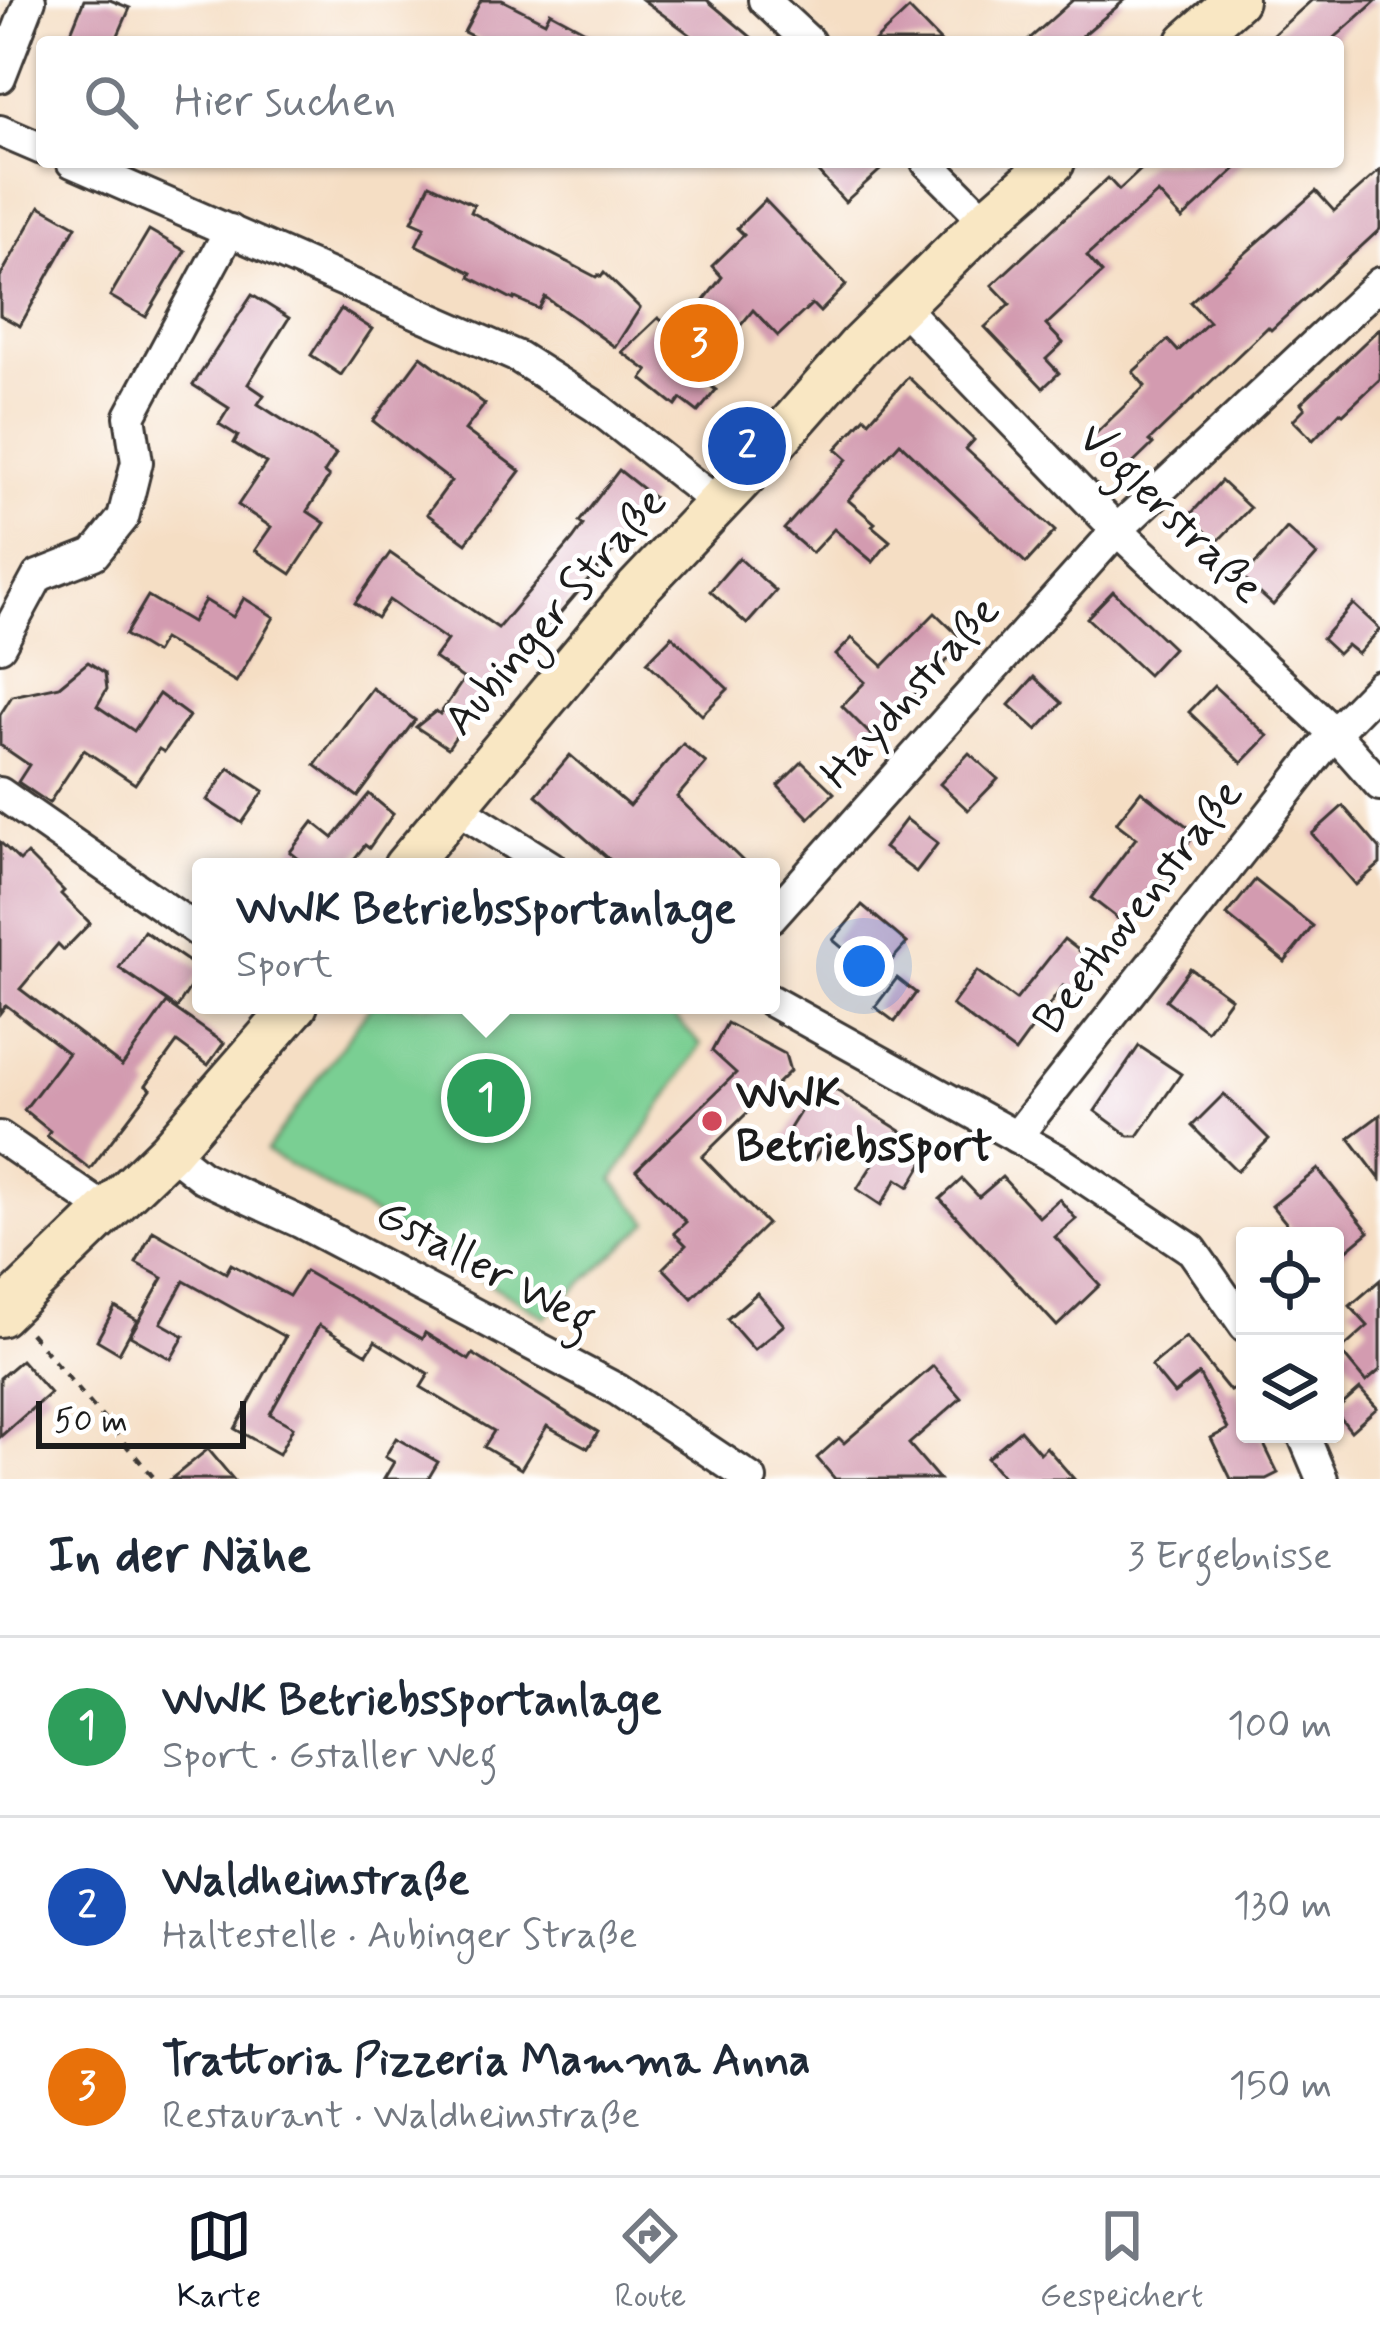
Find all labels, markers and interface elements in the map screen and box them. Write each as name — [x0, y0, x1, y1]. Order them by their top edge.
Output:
search box — [36, 36, 1344, 168]
icon: search — [78, 69, 144, 135]
text: Hier suchen — [174, 73, 396, 132]
pin: 3 — [660, 298, 738, 388]
pin: 2 — [708, 401, 786, 491]
street label: Voglerstraße — [1061, 410, 1276, 621]
street label: Aubinger Straße — [431, 475, 684, 752]
street label: Haydnstraße — [808, 583, 1014, 803]
street label: Beethovenstraße — [1021, 767, 1257, 1047]
popup — [192, 858, 780, 1014]
text: WWK Betriebssportanlage — [236, 881, 736, 940]
your location — [834, 936, 894, 996]
text: Sport — [236, 940, 333, 991]
pin: 1 — [447, 1053, 525, 1143]
place label: WWK Betriebssport — [736, 1066, 992, 1177]
marker: WWK Betriebssport — [699, 1108, 725, 1134]
street label: Gstaller Weg — [362, 1185, 605, 1355]
map controls — [1236, 1227, 1344, 1443]
button: locate — [1236, 1227, 1344, 1335]
button: layers — [1236, 1335, 1344, 1443]
scale bar — [36, 1395, 246, 1448]
text: 50 m — [54, 1400, 128, 1444]
text: In der Nähe — [48, 1524, 311, 1590]
text: 3 Ergebnisse — [1127, 1532, 1332, 1583]
text: WWK Betriebssportanlage — [162, 1672, 662, 1731]
text: 1 — [78, 1701, 96, 1752]
text: 100 m — [1227, 1701, 1332, 1752]
text: Sport · Gstaller Weg — [162, 1731, 498, 1782]
text: Waldheimstraße — [162, 1852, 470, 1911]
text: 2 — [77, 1881, 97, 1932]
text: 130 m — [1233, 1881, 1332, 1932]
text: Haltestelle · Aubinger Straße — [162, 1911, 637, 1962]
text: Trattoria Pizzeria Mamma Anna — [162, 2032, 810, 2091]
text: 3 — [78, 2061, 96, 2112]
text: 150 m — [1229, 2061, 1332, 2112]
text: Restaurant · Waldheimstraße — [162, 2091, 640, 2142]
tab: Karte — [177, 2203, 261, 2319]
tab: Route — [614, 2203, 686, 2319]
tab: Gespeichert — [1040, 2203, 1203, 2319]

